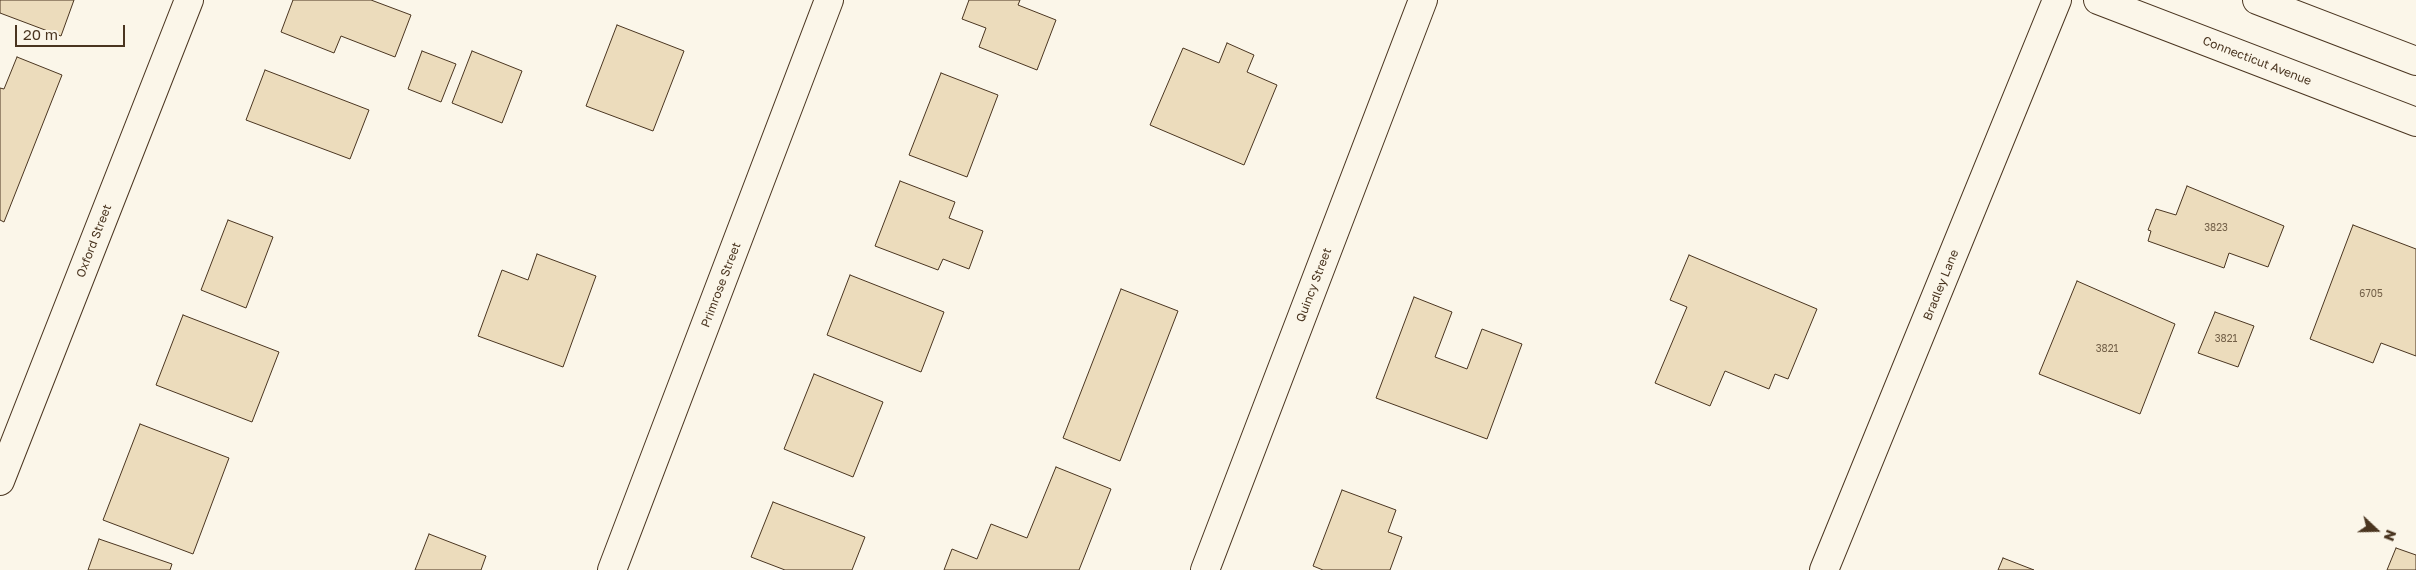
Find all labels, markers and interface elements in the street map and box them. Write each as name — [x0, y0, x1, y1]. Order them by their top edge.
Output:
scale bar — [18, 15, 128, 47]
text: 20 m — [23, 25, 58, 43]
street label: Connecticut Avenue — [2200, 34, 2314, 88]
street label: Oxford Street — [73, 202, 115, 280]
house number: 3823 — [2204, 222, 2228, 234]
street label: Primrose Street — [698, 240, 744, 330]
street label: Quincy Street — [1293, 246, 1335, 324]
street label: Bradley Lane — [1920, 248, 1962, 322]
house number: 6705 — [2359, 288, 2383, 300]
house number: 3821 — [2215, 333, 2237, 345]
house number: 3821 — [2096, 343, 2118, 355]
north arrow — [2351, 505, 2401, 555]
text: N — [2381, 528, 2400, 544]

